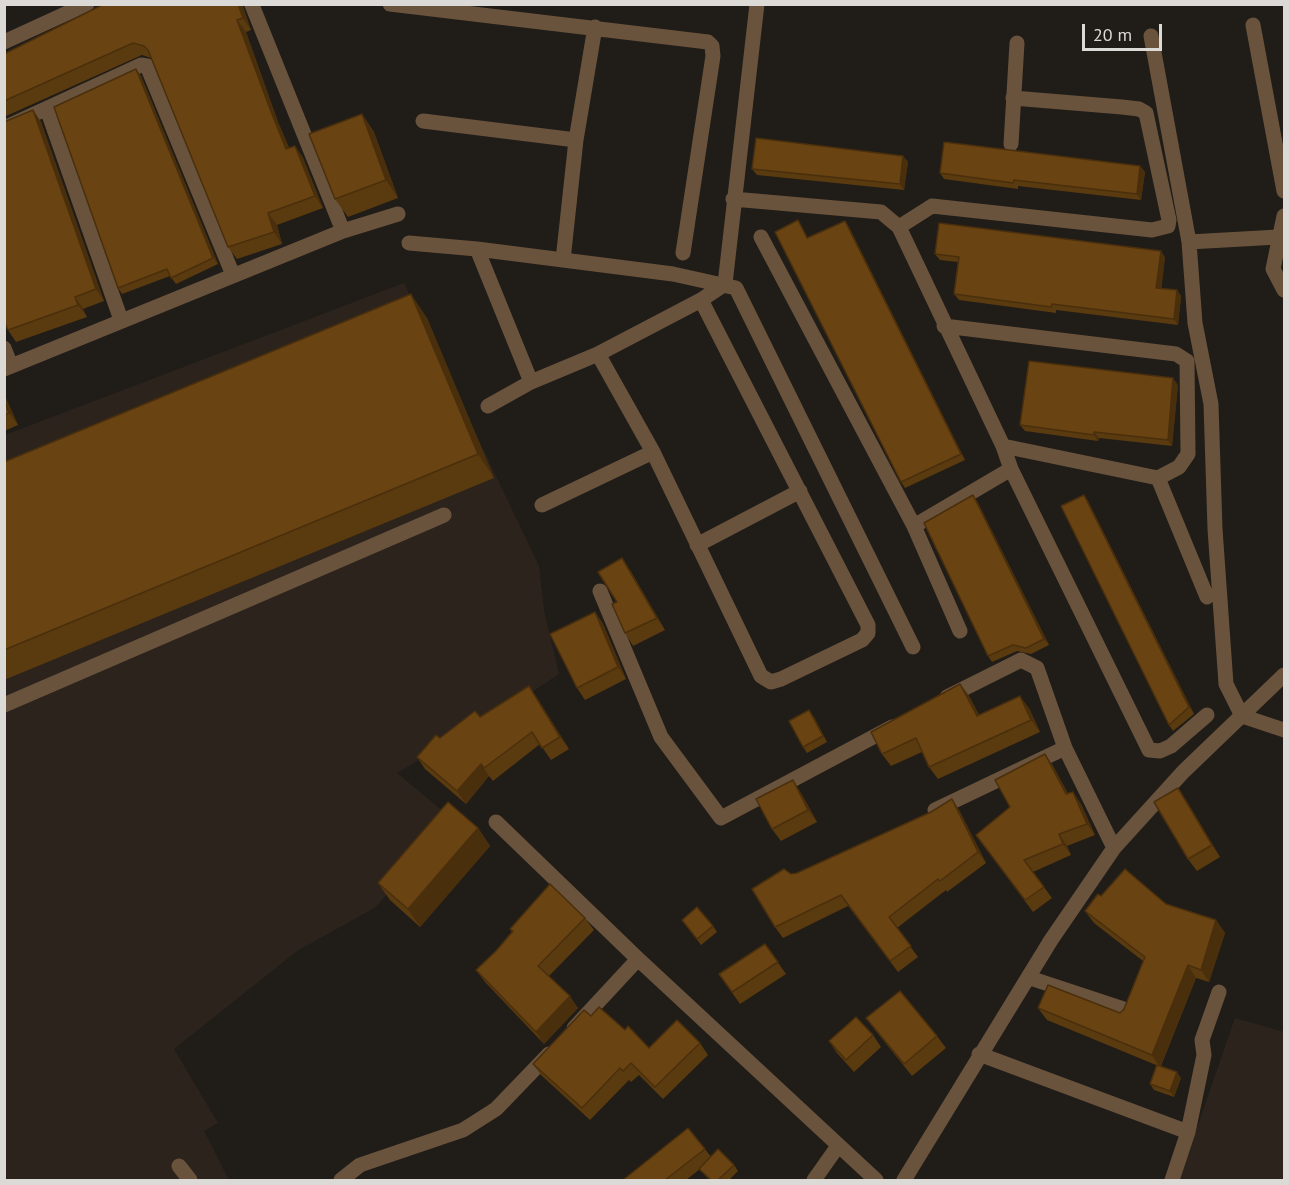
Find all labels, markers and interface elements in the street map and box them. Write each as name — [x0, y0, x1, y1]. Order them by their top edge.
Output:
scale bar — [1085, 12, 1164, 50]
text: 20 m — [1093, 23, 1132, 46]

